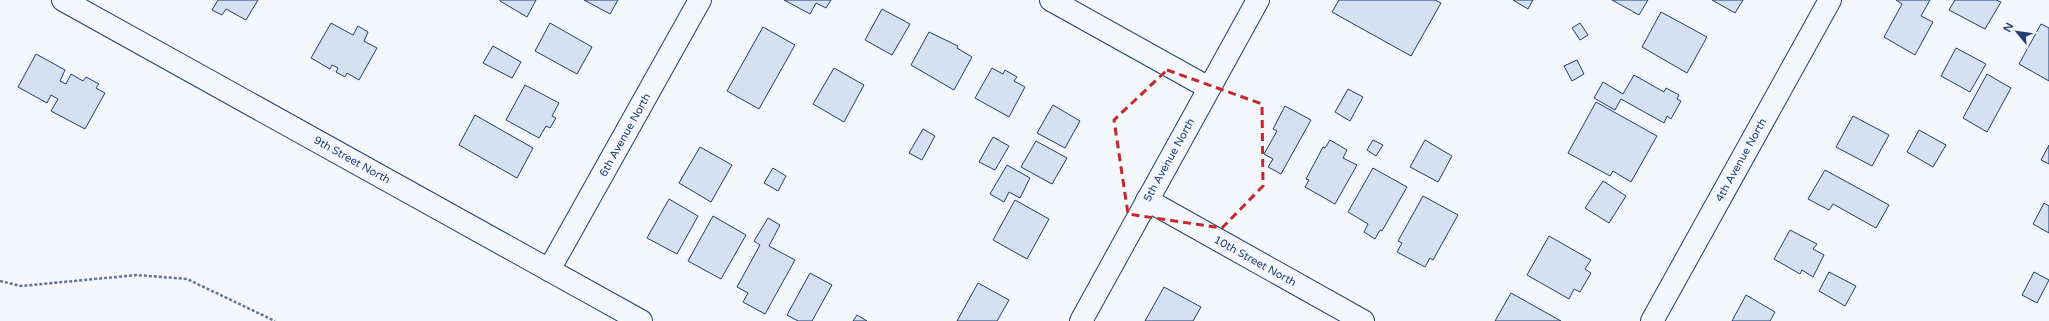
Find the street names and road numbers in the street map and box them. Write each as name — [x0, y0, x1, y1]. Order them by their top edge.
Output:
street label: 6th Avenue North — [597, 91, 653, 179]
street label: 5th Avenue North — [1141, 116, 1197, 204]
street label: 4th Avenue North — [1713, 116, 1769, 204]
street label: 9th Street North — [311, 134, 393, 186]
street label: 10th Street North — [1211, 233, 1299, 289]

